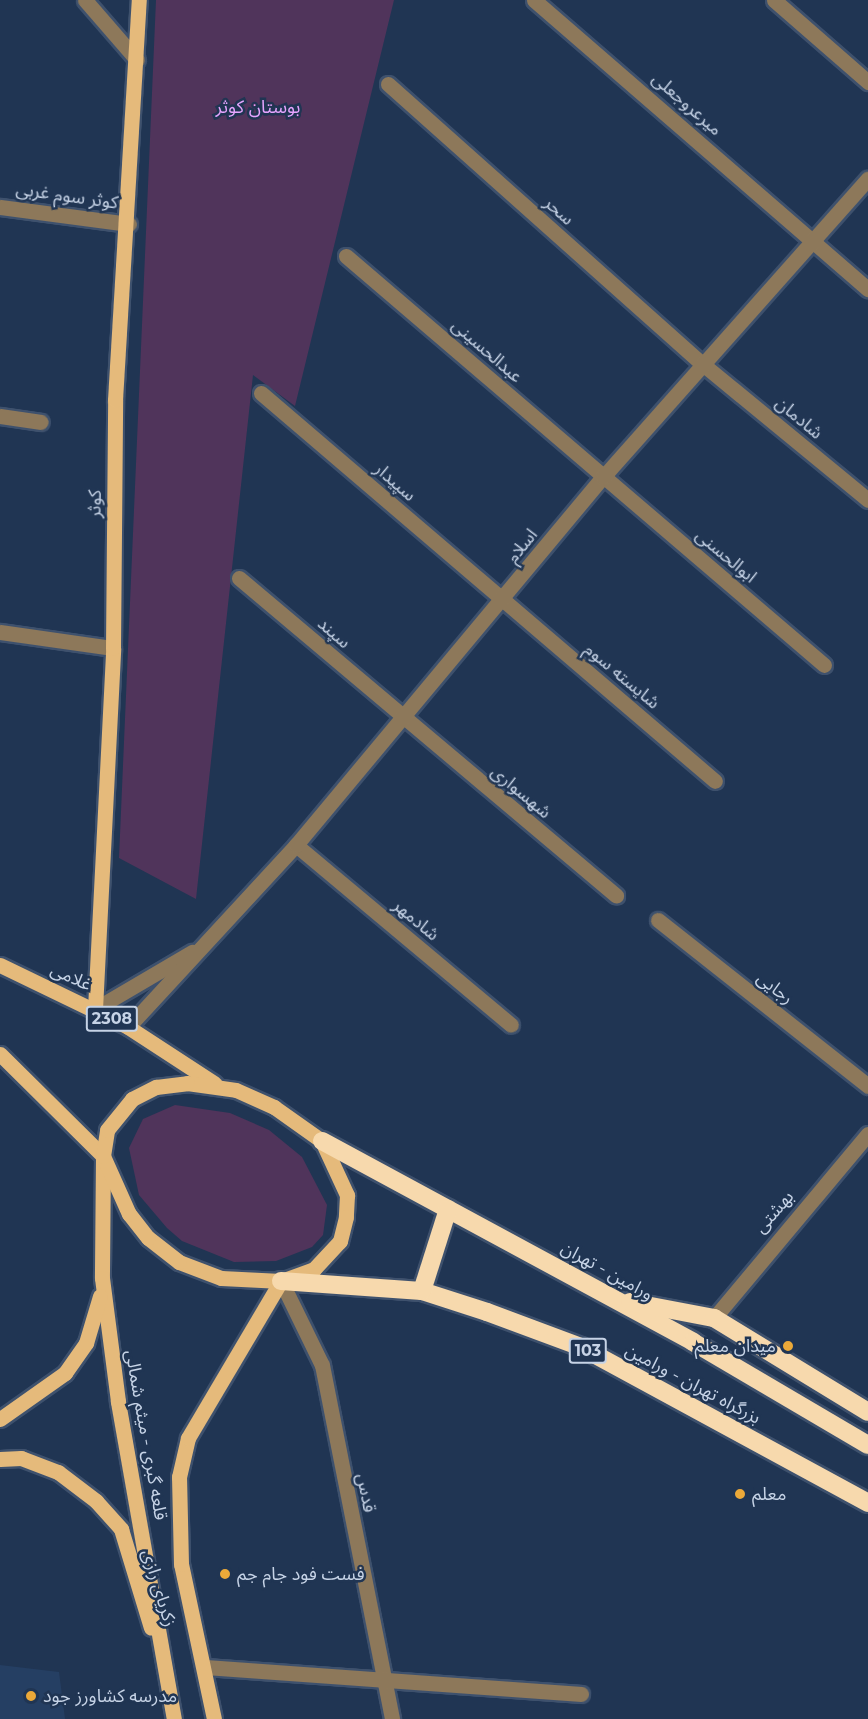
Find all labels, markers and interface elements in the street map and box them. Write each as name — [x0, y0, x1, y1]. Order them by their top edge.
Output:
street label: میرعروجعلی — [648, 68, 726, 140]
park label: بوستان کوثر — [216, 96, 300, 118]
street label: کوثر سوم غربی — [15, 178, 119, 214]
street label: سحر — [540, 192, 578, 230]
street label: عبدالحسینی — [447, 314, 527, 388]
street label: شادمان — [771, 392, 827, 444]
street label: سپیدار — [370, 458, 420, 506]
street label: کوثر — [84, 490, 106, 518]
street label: اسلام — [502, 524, 542, 568]
street label: ابوالحسنی — [691, 524, 761, 588]
street label: سپند — [313, 613, 355, 653]
street label: شایسته سوم — [580, 638, 664, 714]
street label: شهسواری — [487, 761, 555, 823]
street label: شادمهر — [389, 894, 443, 946]
street label: غلامی — [47, 958, 95, 996]
street label: رجایی — [752, 967, 798, 1009]
road number: 2308 — [85, 1006, 139, 1032]
street label: بهشتی — [750, 1186, 798, 1238]
street label: ورامین - تهران — [557, 1237, 657, 1305]
place label: میدان معلم — [695, 1335, 776, 1357]
road number: 103 — [568, 1338, 608, 1364]
street label: بزرگراه تهران - ورامین — [622, 1339, 764, 1429]
marker: میدان معلم — [781, 1339, 795, 1353]
street label: قلعه گبری - میثم شمالی — [120, 1348, 172, 1522]
street label: قدس — [352, 1472, 380, 1514]
place label: معلم — [752, 1483, 786, 1505]
marker: معلم — [733, 1487, 747, 1501]
street label: زکریای رازی — [137, 1547, 181, 1629]
place label: فست فود جام جم — [237, 1563, 365, 1585]
marker: فست فود جام جم — [218, 1567, 232, 1581]
place label: مدرسه کشاورز جود — [43, 1685, 177, 1707]
marker: مدرسه کشاورز جود — [24, 1689, 38, 1703]

